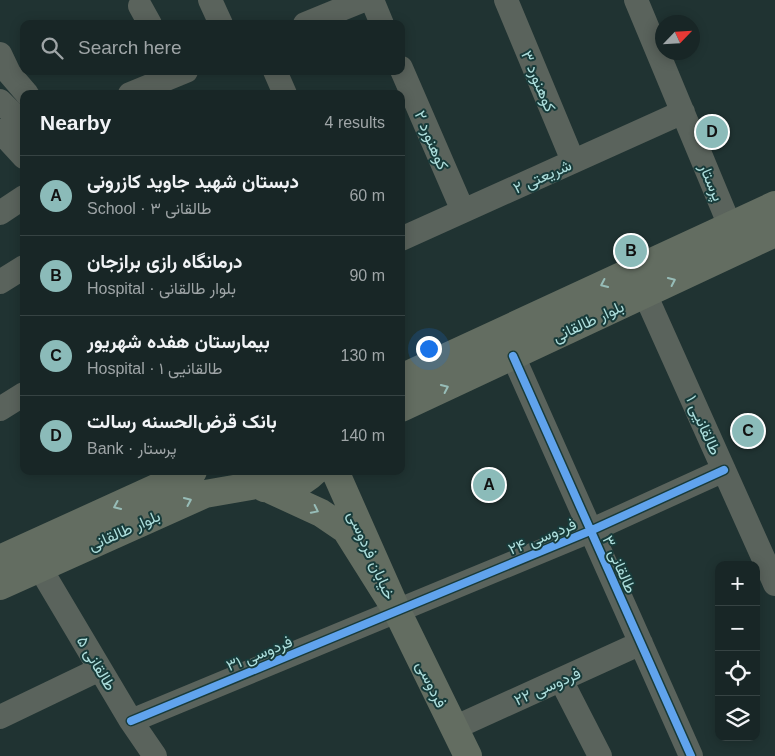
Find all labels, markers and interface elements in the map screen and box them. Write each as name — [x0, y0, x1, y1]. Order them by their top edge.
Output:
north arrow — [655, 15, 700, 60]
search box — [20, 20, 405, 75]
icon: search — [38, 34, 66, 62]
text: Search here — [78, 37, 182, 58]
street label: کوهنورد ۳ — [516, 48, 559, 115]
street label: کوهنورد ۲ — [410, 108, 452, 173]
text: Nearby — [40, 111, 111, 134]
pin: D — [696, 113, 728, 151]
text: 4 results — [325, 114, 385, 131]
street label: شریعتی ۲ — [510, 156, 575, 199]
street label: پرستار — [693, 160, 727, 205]
text: دبستان شهید جاوید کازرونی — [87, 171, 299, 192]
text: A — [50, 187, 62, 204]
text: 60 m — [349, 187, 385, 204]
text: School · طالقانی ۳ — [87, 200, 211, 217]
pin: B — [615, 232, 647, 270]
text: درمانگاه رازی برازجان — [87, 251, 243, 272]
text: B — [50, 267, 62, 284]
text: 90 m — [349, 267, 385, 284]
one-way arrow — [667, 277, 676, 288]
one-way arrow — [600, 278, 609, 289]
text: Hospital · بلوار طالقانی — [87, 280, 236, 297]
street label: بلوار طالقانی — [550, 298, 627, 347]
text: بیمارستان هفده شهریور — [87, 331, 270, 352]
your location — [416, 336, 442, 362]
text: C — [50, 347, 62, 364]
text: 130 m — [341, 347, 385, 364]
text: Hospital · طالقانیی ۱ — [87, 360, 222, 377]
one-way arrow — [440, 383, 449, 394]
street label: طالقانیی ۱ — [681, 393, 724, 458]
text: بانک قرض‌الحسنه رسالت — [87, 411, 277, 432]
pin: C — [732, 412, 764, 450]
text: D — [50, 427, 62, 444]
text: 140 m — [341, 427, 385, 444]
text: Bank · پرستار — [87, 440, 177, 457]
pin: A — [473, 466, 505, 504]
one-way arrow — [183, 497, 192, 508]
one-way arrow — [113, 499, 122, 510]
one-way arrow — [310, 504, 319, 515]
street label: بلوار طالقانی — [86, 507, 164, 556]
street label: خیابان فردوسی — [343, 508, 399, 603]
street label: فردوسی ۲۴ — [506, 515, 579, 560]
street label: طالقانی ۳ — [597, 533, 640, 596]
map controls — [715, 561, 760, 741]
button: + — [715, 561, 760, 606]
button: − — [715, 606, 760, 651]
street label: طالقانی ۵ — [72, 633, 119, 694]
street label: فردوسی ۳۱ — [224, 633, 295, 676]
button: locate — [715, 651, 760, 696]
street label: فردوسی — [411, 658, 450, 711]
street label: فردوسی ۲۲ — [511, 664, 584, 711]
button: layers — [715, 696, 760, 741]

